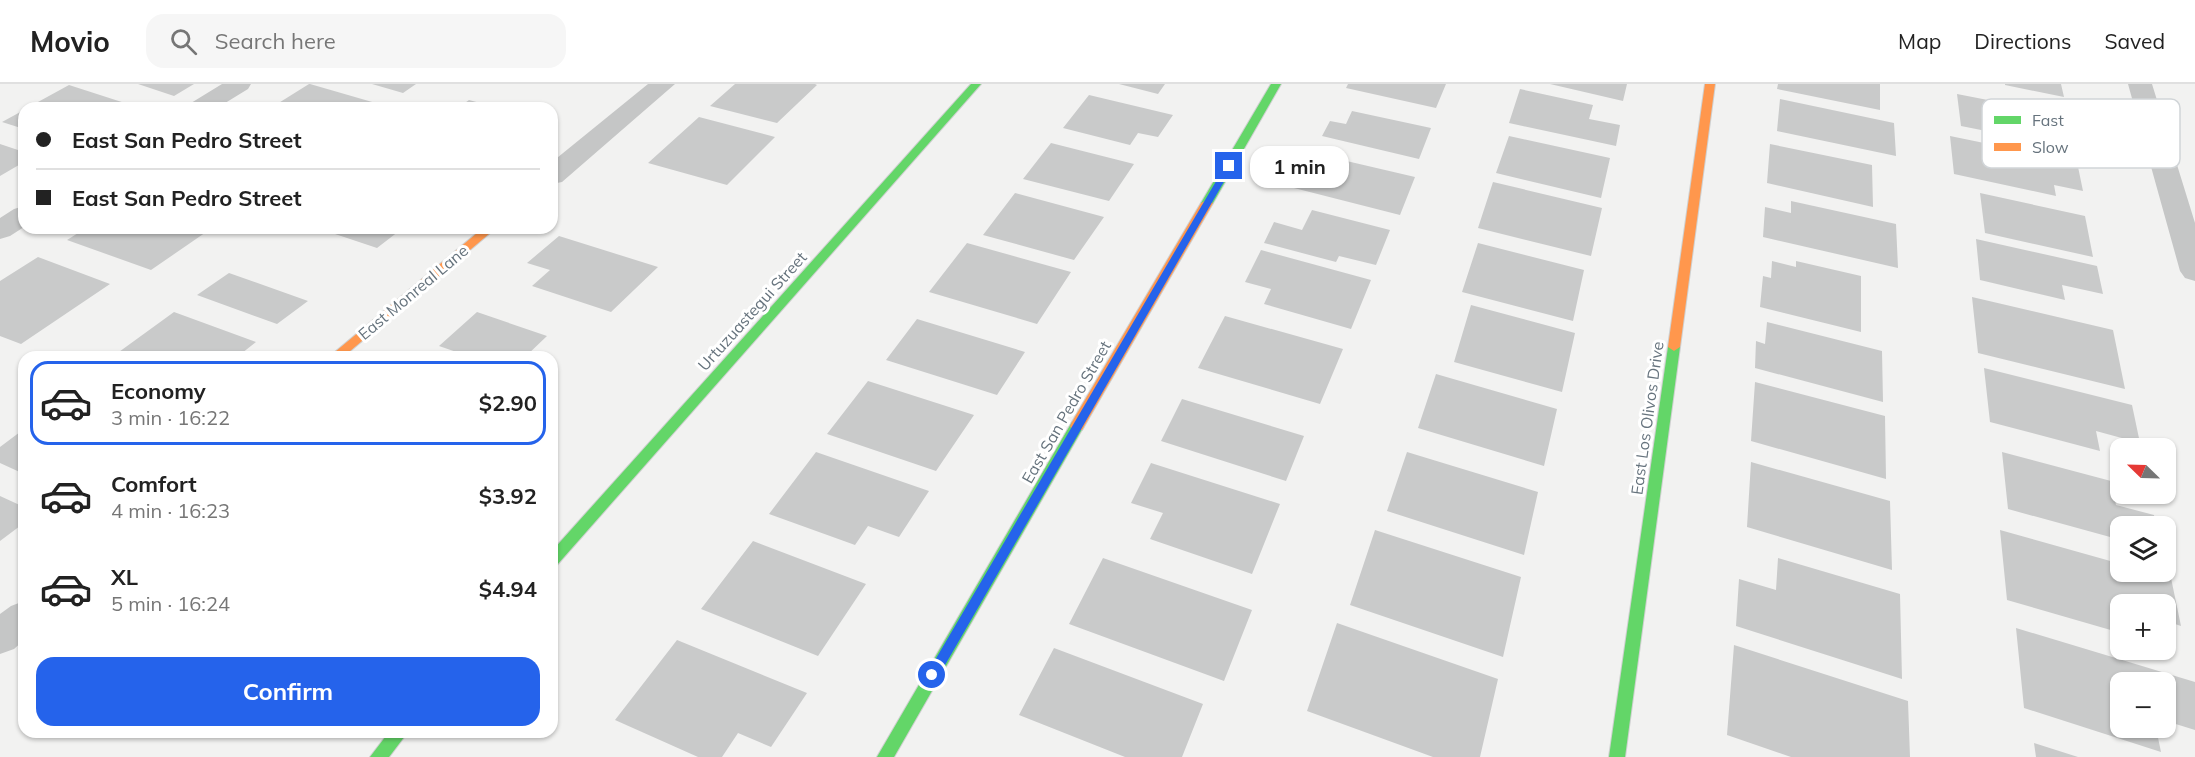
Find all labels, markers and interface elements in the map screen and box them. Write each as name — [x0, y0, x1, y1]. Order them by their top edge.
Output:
search box — [146, 14, 566, 68]
text: Movio — [30, 24, 110, 59]
icon: search — [167, 25, 200, 58]
text: Search here — [215, 27, 336, 55]
text: Map — [1898, 28, 1941, 54]
text: Directions — [1974, 28, 2071, 54]
text: Saved — [2104, 28, 2165, 54]
legend — [1982, 99, 2180, 168]
text: Fast — [2032, 110, 2064, 130]
text: East San Pedro Street — [72, 126, 302, 154]
text: Slow — [2032, 137, 2069, 157]
callout: 1 min — [1250, 145, 1349, 187]
route end — [1215, 152, 1242, 179]
text: 1 min — [1273, 154, 1326, 179]
text: East San Pedro Street — [72, 184, 302, 212]
street label: East Monreal Lane — [354, 240, 472, 344]
street label: Urtuzuastegui Street — [693, 247, 811, 375]
street label: East San Pedro Street — [1017, 337, 1115, 487]
street label: East Los Olivos Drive — [1626, 340, 1668, 496]
icon: car — [39, 376, 93, 430]
text: Economy — [111, 377, 206, 405]
text: $2.90 — [479, 389, 537, 417]
text: 3 min · 16:22 — [111, 405, 230, 430]
north arrow — [2110, 438, 2176, 504]
map controls — [2110, 438, 2176, 738]
icon: car — [39, 469, 93, 523]
text: Comfort — [111, 470, 197, 498]
text: $3.92 — [479, 482, 537, 510]
text: 4 min · 16:23 — [111, 498, 230, 523]
button: layers — [2110, 516, 2176, 582]
icon: car — [39, 562, 93, 616]
text: XL — [111, 563, 138, 591]
text: $4.94 — [479, 575, 537, 603]
text: 5 min · 16:24 — [111, 591, 230, 616]
button: + — [2110, 594, 2176, 660]
button: Confirm — [36, 657, 540, 726]
route start — [918, 661, 945, 688]
button: − — [2110, 672, 2176, 738]

